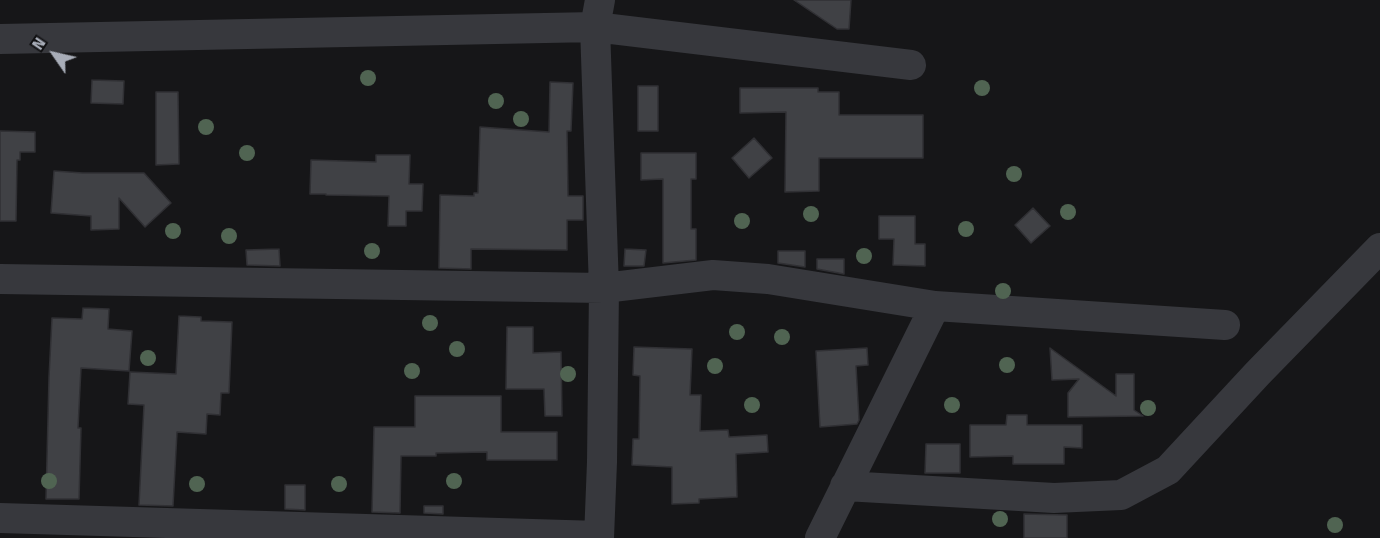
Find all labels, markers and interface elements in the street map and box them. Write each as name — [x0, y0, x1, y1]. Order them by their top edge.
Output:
north arrow — [24, 24, 84, 84]
text: N — [28, 34, 50, 53]

